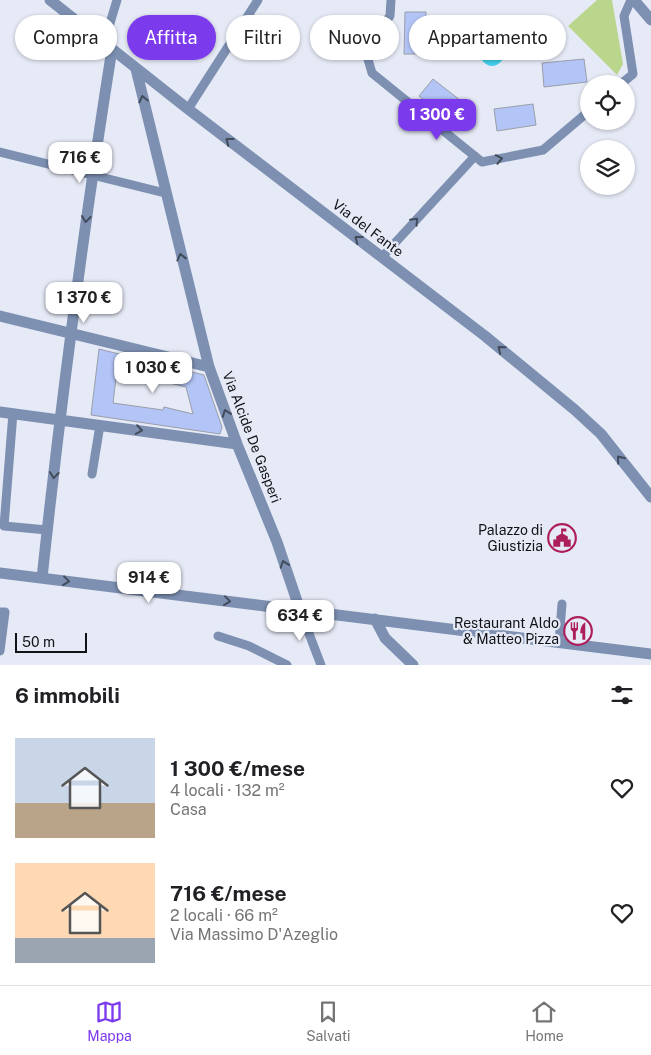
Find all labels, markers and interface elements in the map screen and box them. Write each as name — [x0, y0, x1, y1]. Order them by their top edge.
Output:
chip: Compra — [15, 15, 117, 60]
chip: Affitta — [127, 15, 216, 60]
chip: Filtri — [226, 15, 300, 60]
chip: Nuovo — [310, 15, 399, 60]
chip: Appartamento — [409, 15, 566, 60]
map controls — [580, 75, 635, 195]
button: locate — [580, 75, 635, 130]
one-way arrow — [138, 94, 149, 103]
pin: 1 300 € — [391, 98, 483, 141]
text: 1 300 € — [409, 105, 465, 124]
one-way arrow — [225, 138, 235, 147]
button: layers — [580, 140, 635, 195]
pin: 716 € — [45, 142, 115, 184]
text: 716 € — [59, 148, 101, 167]
one-way arrow — [495, 154, 503, 165]
street label: Via del Fante — [329, 196, 407, 260]
one-way arrow — [81, 215, 92, 223]
one-way arrow — [409, 218, 418, 227]
one-way arrow — [355, 237, 364, 245]
one-way arrow — [177, 253, 187, 261]
pin: 1 370 € — [38, 282, 130, 324]
text: 1 370 € — [56, 288, 112, 307]
one-way arrow — [498, 347, 507, 355]
pin: 1 030 € — [107, 352, 199, 394]
text: 1 030 € — [125, 358, 181, 377]
street label: Via Alcide De Gasperi — [220, 369, 284, 505]
one-way arrow — [222, 409, 232, 417]
one-way arrow — [134, 425, 143, 435]
one-way arrow — [618, 456, 626, 465]
one-way arrow — [49, 472, 60, 480]
place label: Palazzo di Giustizia — [478, 522, 543, 554]
public building icon: Palazzo di Giustizia — [547, 523, 577, 553]
one-way arrow — [280, 560, 290, 569]
pin: 914 € — [114, 562, 184, 604]
text: 914 € — [128, 568, 170, 587]
one-way arrow — [62, 575, 70, 586]
one-way arrow — [223, 595, 231, 606]
pin: 634 € — [265, 600, 335, 642]
text: 634 € — [277, 606, 323, 625]
place label: Restaurant Aldo & Matteo Pizza — [454, 615, 559, 647]
restaurant icon: Restaurant Aldo & Matteo Pizza — [563, 616, 593, 646]
scale bar — [15, 630, 88, 653]
text: 50 m — [22, 634, 55, 650]
icon: filters — [608, 681, 636, 709]
text: 6 immobili — [15, 683, 120, 708]
text: 1 300 €/mese — [170, 756, 305, 781]
icon: home — [55, 758, 115, 818]
icon: heart — [608, 774, 636, 802]
text: 4 locali · 132 m² — [170, 781, 285, 800]
text: Casa — [170, 800, 207, 819]
text: 716 €/mese — [170, 881, 287, 906]
icon: home — [55, 883, 115, 943]
icon: heart — [608, 899, 636, 927]
text: 2 locali · 66 m² — [170, 906, 278, 925]
text: Via Massimo D'Azeglio — [170, 925, 338, 944]
tab: Mappa — [87, 998, 132, 1044]
tab: Salvati — [306, 998, 351, 1044]
tab: Home — [525, 998, 564, 1044]

